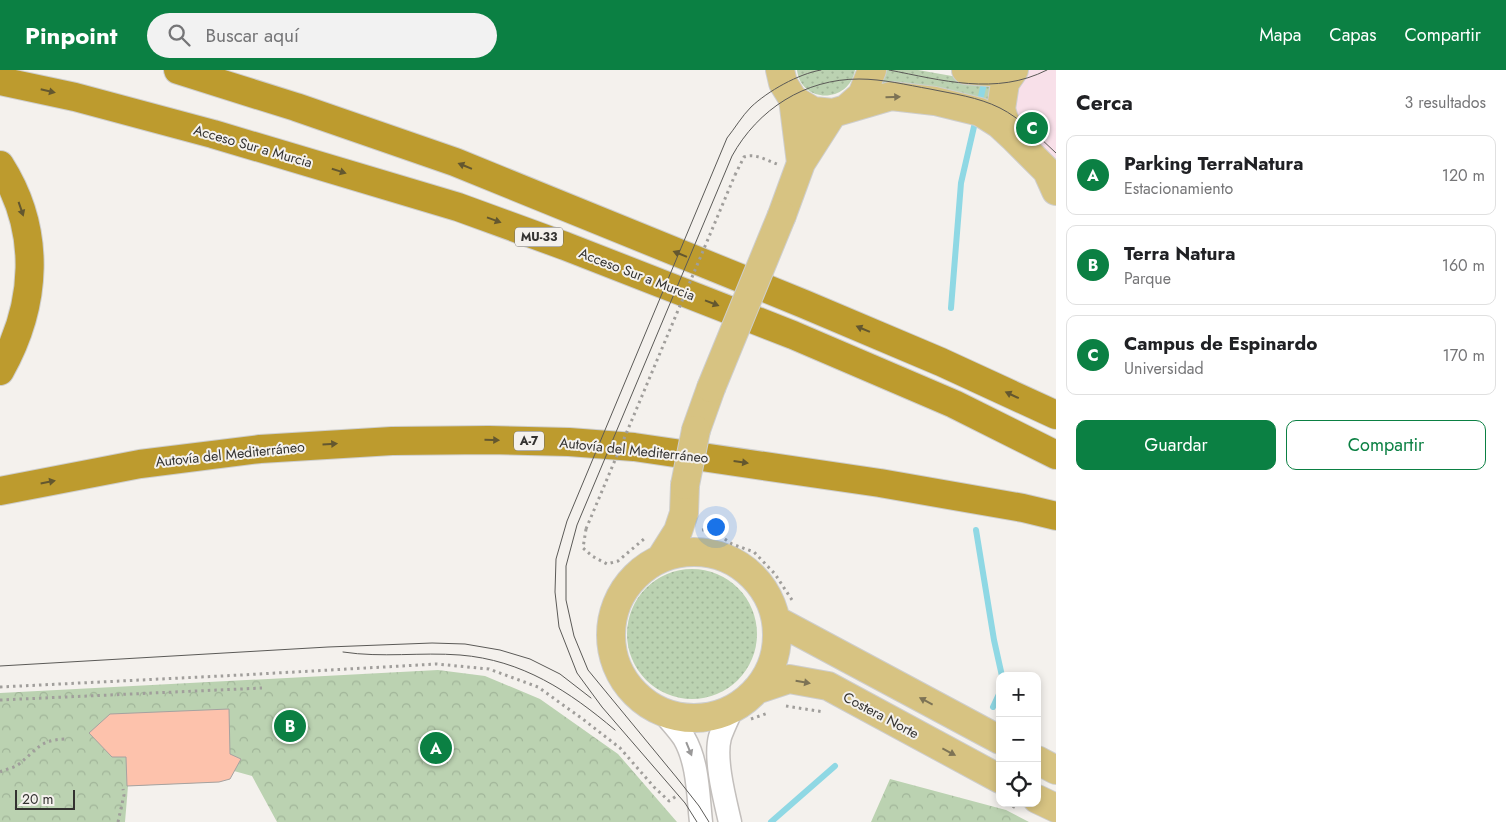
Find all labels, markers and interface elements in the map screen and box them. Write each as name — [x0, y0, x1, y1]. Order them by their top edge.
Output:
search box — [147, 13, 497, 58]
text: Pinpoint — [25, 18, 117, 53]
icon: search — [165, 21, 193, 49]
text: Buscar aquí — [205, 22, 299, 49]
text: Mapa — [1259, 22, 1301, 48]
text: Capas — [1329, 22, 1377, 48]
text: Compartir — [1405, 22, 1481, 48]
one-way arrow — [40, 87, 55, 95]
text: Cerca — [1076, 88, 1133, 118]
text: 3 resultados — [1405, 91, 1486, 114]
one-way arrow — [885, 93, 901, 101]
pin: C — [1016, 109, 1048, 147]
street label: Acceso Sur a Murcia — [191, 119, 315, 173]
text: Parking TerraNatura — [1124, 150, 1304, 177]
one-way arrow — [458, 162, 472, 170]
text: A — [1087, 164, 1099, 187]
text: 120 m — [1442, 164, 1485, 187]
one-way arrow — [332, 167, 347, 175]
text: Estacionamiento — [1124, 177, 1233, 200]
one-way arrow — [17, 202, 25, 217]
one-way arrow — [487, 216, 502, 224]
road number: MU-33 — [515, 228, 563, 246]
text: Terra Natura — [1124, 240, 1236, 267]
street label: Acceso Sur a Murcia — [576, 243, 698, 305]
one-way arrow — [673, 250, 688, 257]
text: B — [1088, 254, 1098, 277]
text: 160 m — [1442, 254, 1485, 277]
text: Parque — [1124, 267, 1171, 290]
one-way arrow — [704, 299, 719, 307]
one-way arrow — [855, 325, 870, 333]
text: Campus de Espinardo — [1124, 330, 1317, 357]
text: C — [1087, 344, 1099, 367]
text: 170 m — [1443, 344, 1485, 367]
text: Universidad — [1124, 357, 1204, 380]
one-way arrow — [1005, 390, 1019, 398]
button: Guardar — [1076, 420, 1276, 470]
button: Compartir — [1286, 420, 1486, 470]
road number: A-7 — [514, 432, 544, 451]
street label: Autovía del Mediterráneo — [558, 432, 710, 468]
street label: Autovía del Mediterráneo — [154, 436, 306, 472]
one-way arrow — [485, 436, 501, 444]
one-way arrow — [322, 440, 338, 448]
one-way arrow — [734, 458, 750, 466]
one-way arrow — [40, 478, 55, 486]
your location — [703, 514, 729, 540]
map controls — [996, 672, 1041, 807]
button: + — [996, 672, 1041, 717]
one-way arrow — [796, 678, 811, 686]
street label: Costera Norte — [840, 687, 922, 743]
one-way arrow — [918, 697, 933, 705]
pin: B — [274, 707, 306, 745]
button: − — [996, 717, 1041, 762]
pin: A — [420, 729, 452, 767]
one-way arrow — [685, 742, 693, 756]
one-way arrow — [942, 747, 956, 756]
button: locate — [996, 762, 1041, 807]
scale bar — [15, 787, 75, 810]
text: 20 m — [22, 789, 54, 809]

